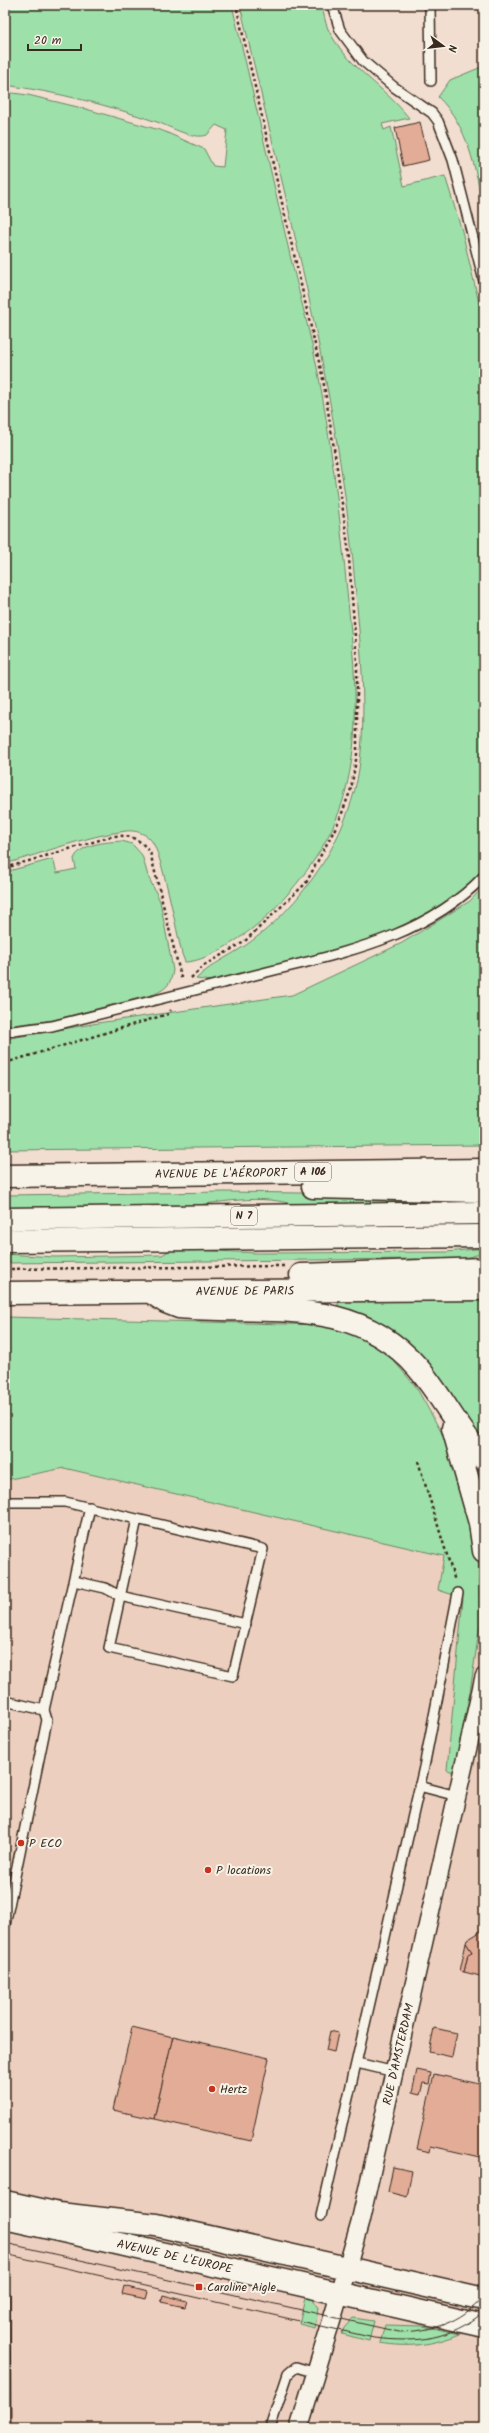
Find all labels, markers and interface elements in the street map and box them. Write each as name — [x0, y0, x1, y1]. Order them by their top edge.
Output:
scale bar — [28, 26, 81, 52]
north arrow — [423, 26, 463, 66]
text: 20 m — [34, 31, 62, 50]
text: N — [442, 43, 461, 54]
street label: AVENUE DE L'AÉROPORT — [155, 1163, 289, 1184]
road number: A 106 — [295, 1163, 331, 1181]
road number: N 7 — [231, 1207, 257, 1225]
street label: AVENUE DE PARIS — [196, 1281, 295, 1301]
place label: P ECO — [29, 1834, 63, 1853]
marker: P ECO — [16, 1838, 26, 1848]
place label: P locations — [216, 1861, 271, 1880]
marker: P locations — [203, 1865, 213, 1875]
street label: RUE D'AMSTERDAM — [377, 2001, 419, 2107]
place label: Hertz — [220, 2080, 247, 2099]
marker: Hertz — [207, 2084, 217, 2094]
street label: AVENUE DE L'EUROPE — [115, 2234, 235, 2279]
place label: Caroline Aigle — [207, 2278, 276, 2297]
marker: Caroline Aigle — [194, 2282, 204, 2292]

